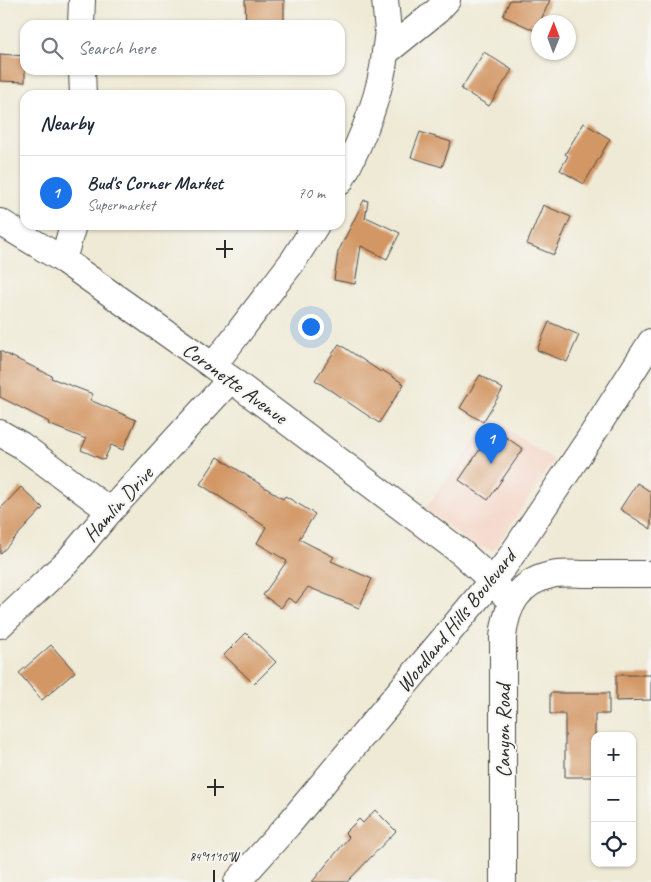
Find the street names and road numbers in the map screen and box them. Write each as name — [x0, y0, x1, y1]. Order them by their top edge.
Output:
street label: Coronette Avenue — [178, 336, 294, 431]
street label: Hamlin Drive — [77, 459, 160, 547]
street label: Woodland Hills Boulevard — [391, 542, 524, 698]
street label: Canyon Road — [490, 680, 516, 778]

